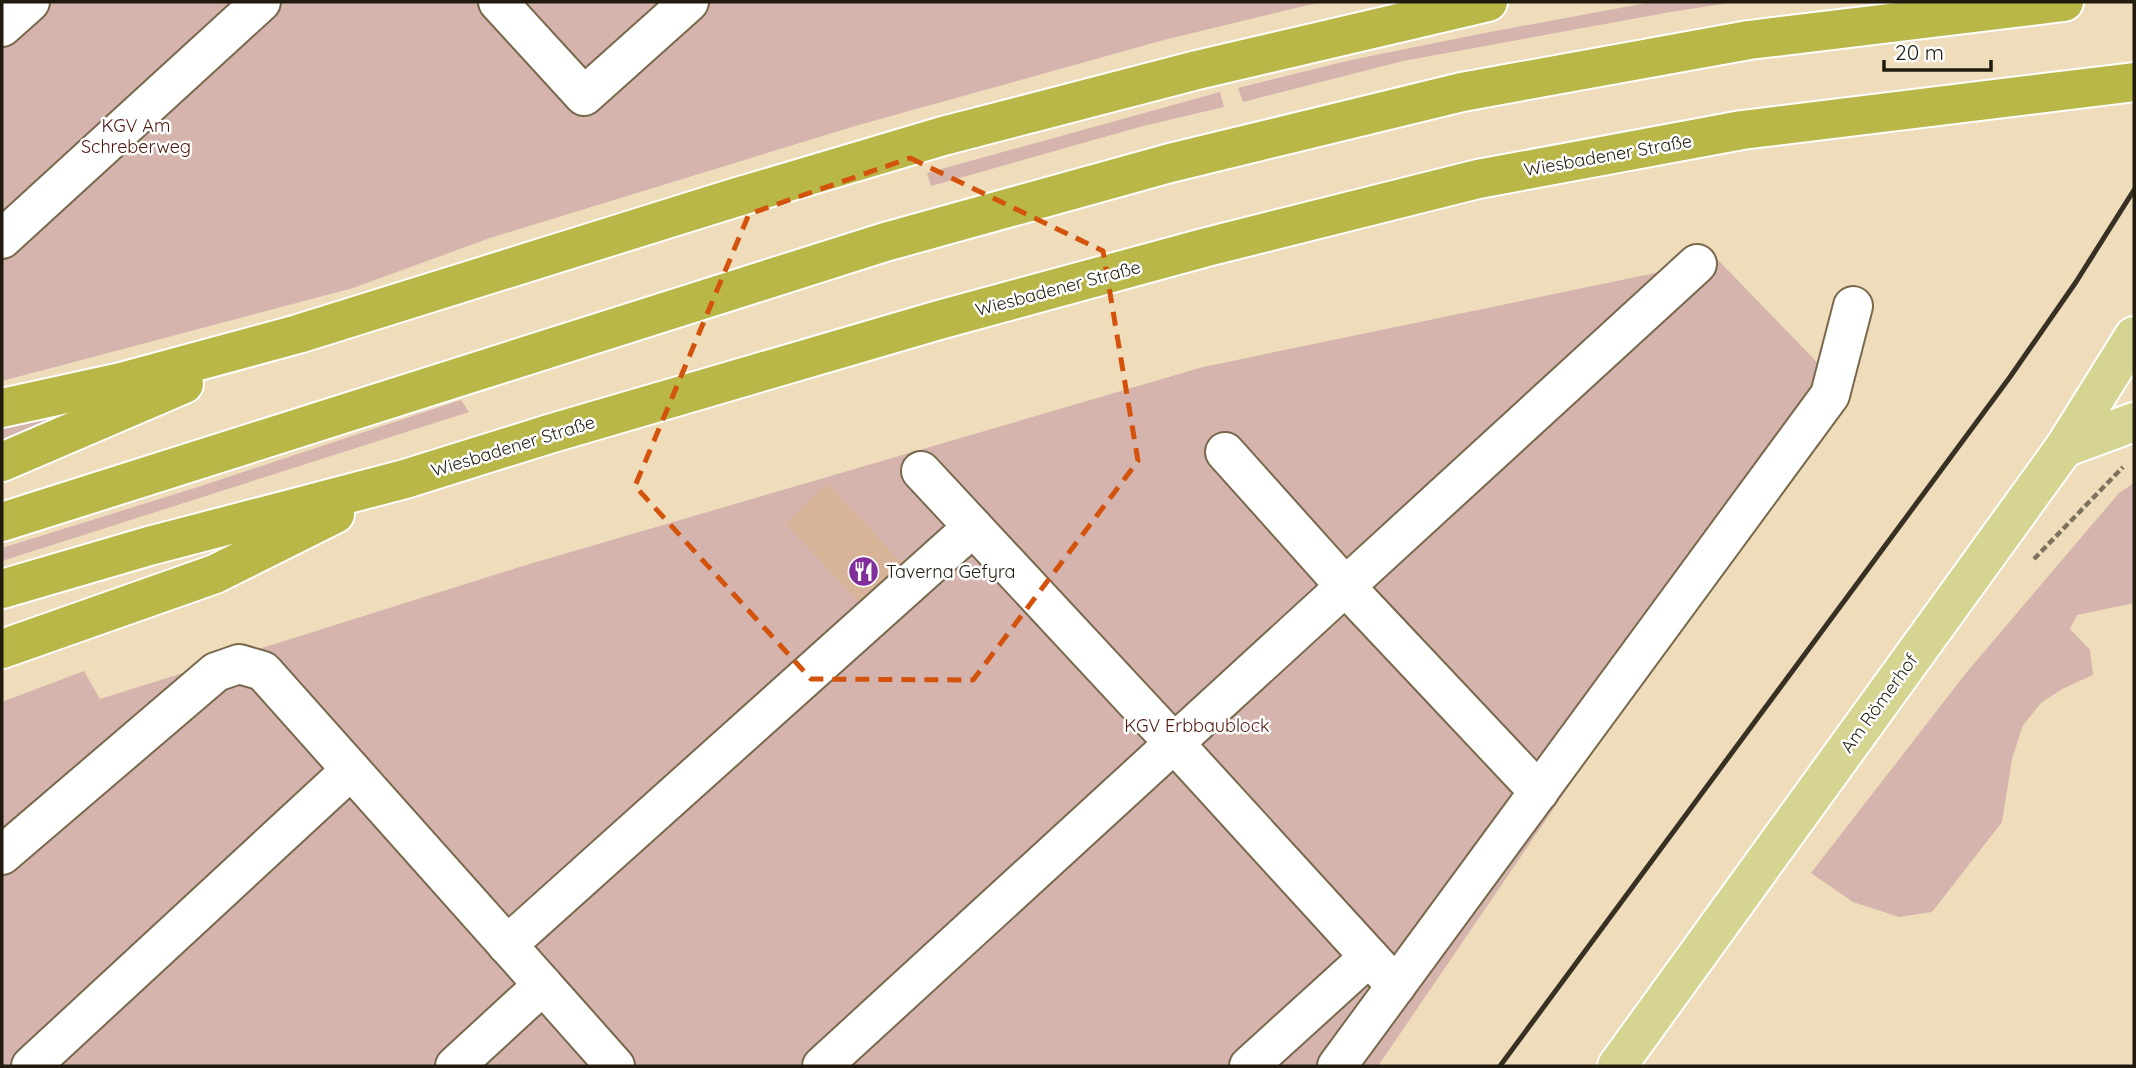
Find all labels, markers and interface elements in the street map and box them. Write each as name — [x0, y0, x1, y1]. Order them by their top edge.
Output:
scale bar — [1884, 28, 1991, 72]
text: 20 m — [1895, 39, 1944, 65]
park label: KGV Am Schreberweg — [81, 114, 191, 158]
street label: Wiesbadener Straße — [1522, 129, 1694, 181]
street label: Wiesbadener Straße — [973, 255, 1143, 321]
street label: Wiesbadener Straße — [428, 410, 598, 482]
restaurant icon: Taverna Gefyra — [846, 554, 880, 588]
place label: Taverna Gefyra — [886, 560, 1016, 583]
street label: Am Römerhof — [1835, 648, 1923, 757]
park label: KGV Erbbaublock — [1124, 714, 1270, 737]

